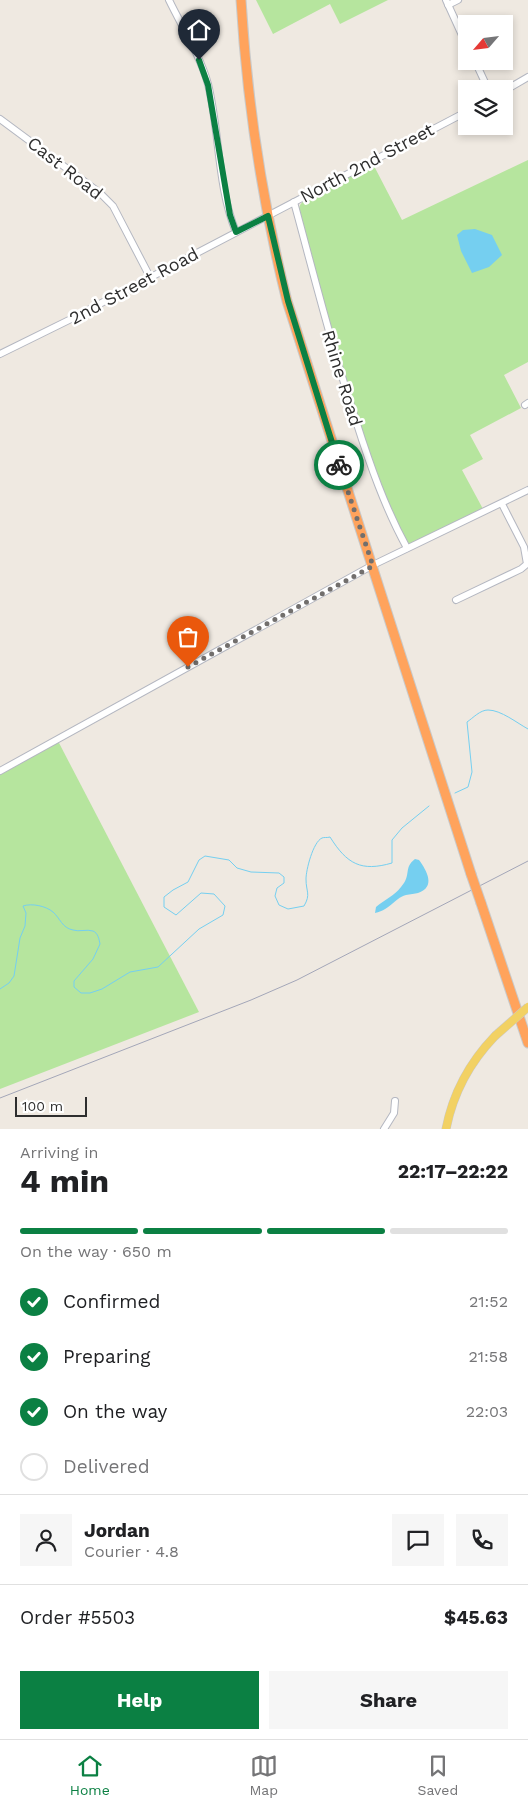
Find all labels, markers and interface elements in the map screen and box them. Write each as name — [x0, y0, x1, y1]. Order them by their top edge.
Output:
pin — [178, 9, 220, 60]
north arrow — [458, 15, 512, 70]
map controls — [458, 15, 513, 135]
icon: home — [185, 16, 213, 44]
button: layers — [458, 80, 513, 135]
street label: North 2nd Street — [296, 118, 438, 207]
street label: Cast Road — [24, 132, 107, 203]
street label: 2nd Street Road — [66, 243, 202, 328]
street label: Rhine Road — [318, 327, 367, 428]
courier — [314, 440, 364, 490]
icon: bike — [325, 451, 353, 479]
pin — [167, 616, 209, 667]
icon: bag — [174, 623, 202, 651]
scale bar — [15, 1094, 88, 1117]
text: 100 m — [22, 1098, 63, 1114]
text: Arriving in — [20, 1143, 98, 1162]
text: 22:17–22:22 — [398, 1160, 508, 1183]
text: 4 min — [20, 1162, 109, 1200]
text: On the way · 650 m — [20, 1242, 172, 1261]
icon: check — [20, 1288, 48, 1316]
text: Confirmed — [63, 1290, 160, 1313]
text: 21:52 — [469, 1292, 508, 1311]
icon: check — [20, 1343, 48, 1371]
text: Preparing — [63, 1345, 150, 1368]
text: 21:58 — [469, 1347, 508, 1366]
icon: check — [20, 1398, 48, 1426]
text: On the way — [63, 1400, 167, 1423]
text: 22:03 — [466, 1402, 508, 1421]
text: Delivered — [63, 1455, 150, 1478]
button: person — [20, 1514, 72, 1566]
button: chat — [392, 1514, 444, 1566]
button: phone — [456, 1514, 508, 1566]
text: Jordan — [84, 1519, 150, 1542]
text: Courier · 4.8 — [84, 1542, 179, 1561]
text: Order #5503 — [20, 1606, 135, 1629]
text: $45.63 — [444, 1606, 508, 1629]
button: Help — [20, 1671, 259, 1729]
button: Share — [269, 1671, 508, 1729]
tab: Home — [70, 1752, 110, 1798]
tab: Map — [249, 1752, 278, 1798]
tab: Saved — [418, 1752, 458, 1798]

